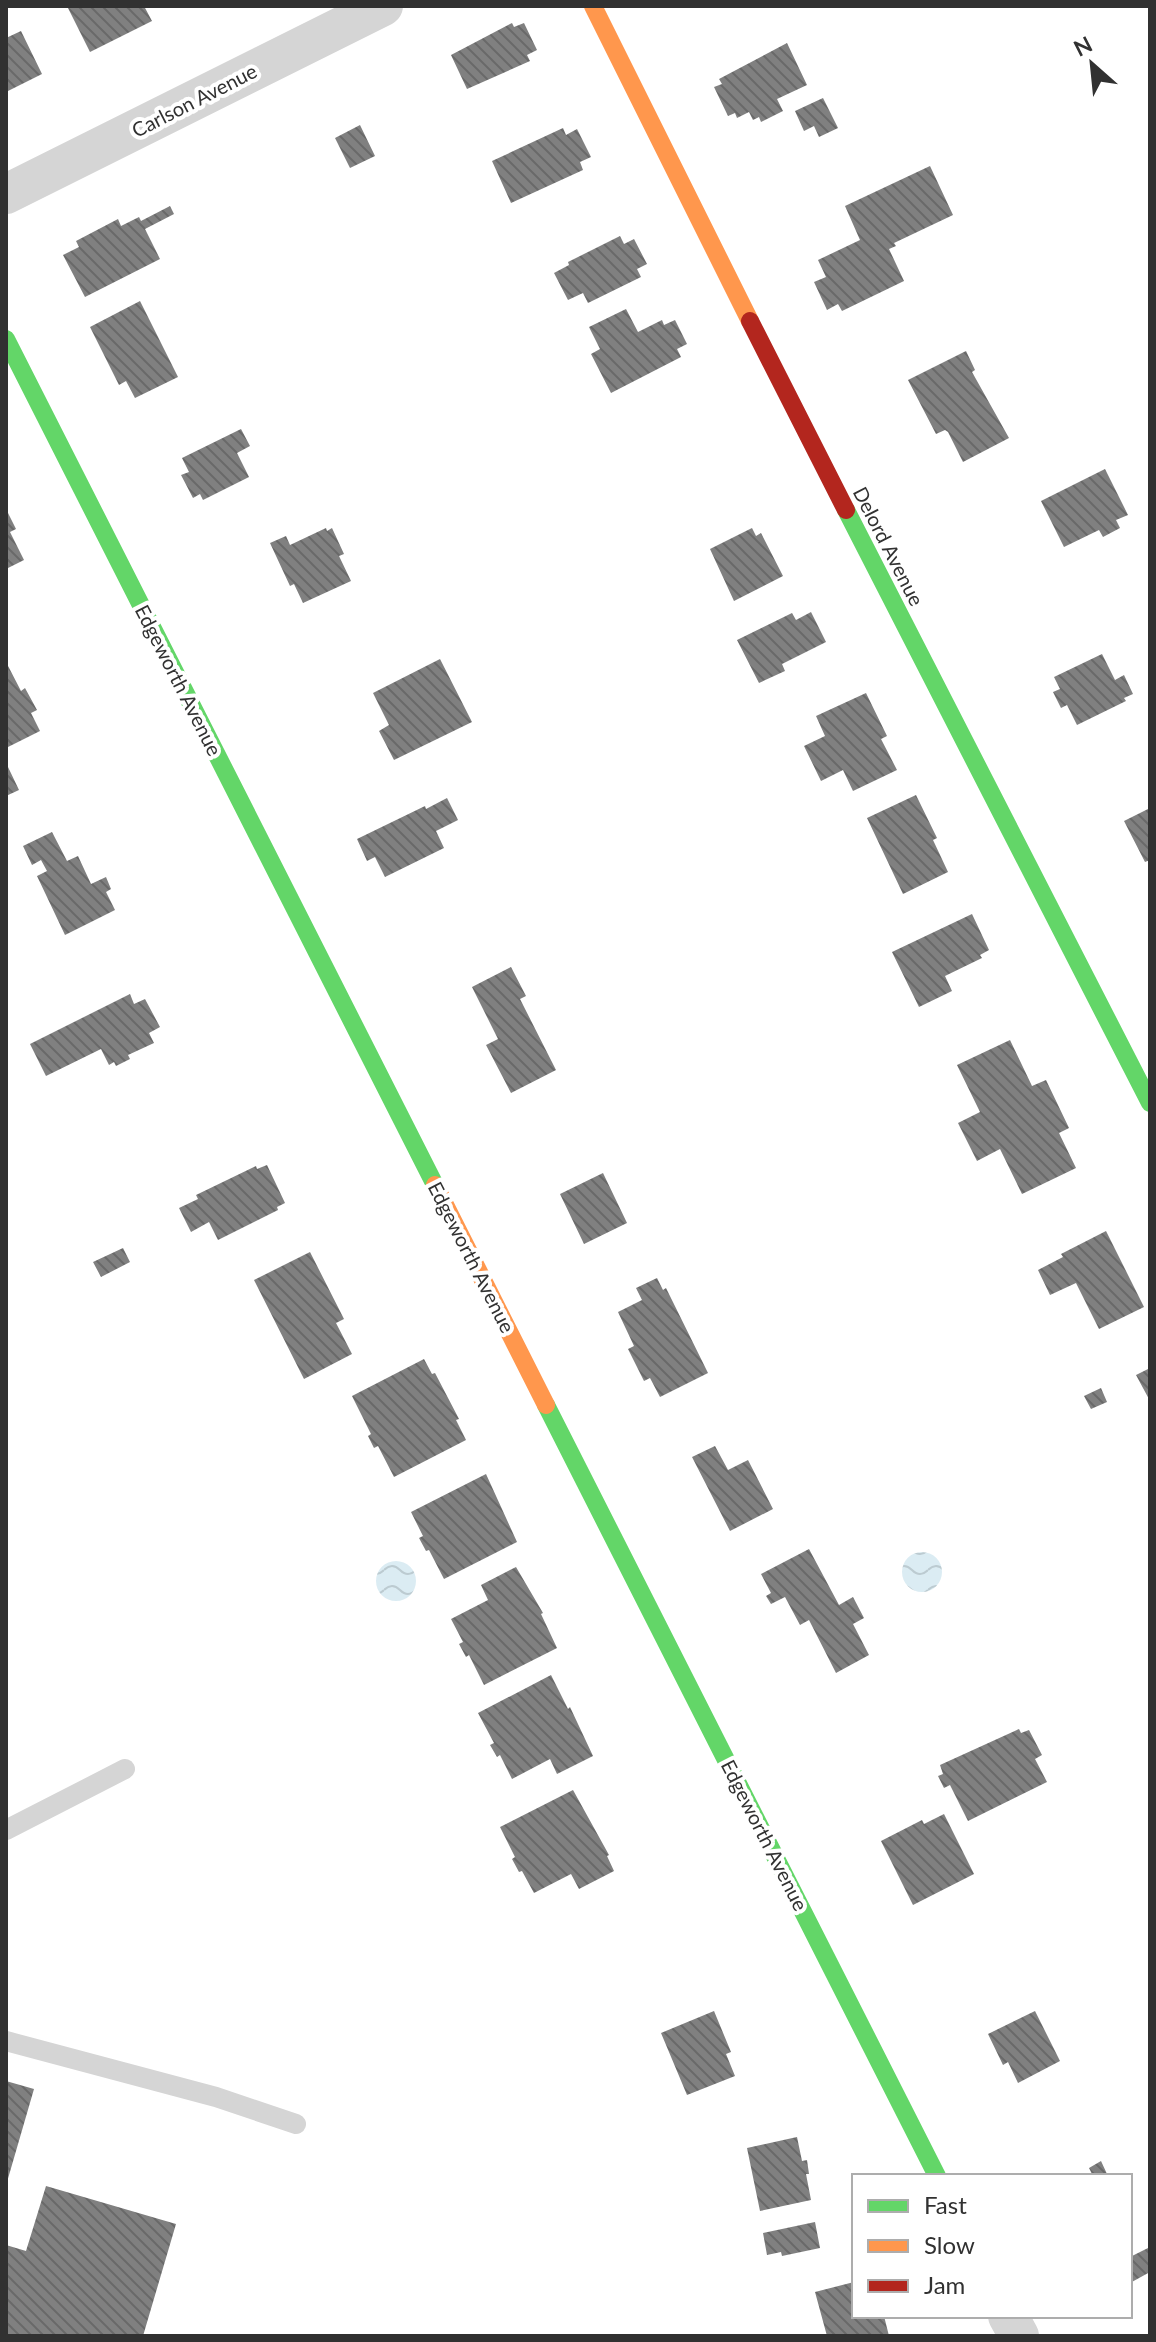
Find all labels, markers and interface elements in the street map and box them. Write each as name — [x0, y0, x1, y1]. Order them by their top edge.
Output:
north arrow — [1052, 24, 1132, 104]
text: N — [1069, 30, 1096, 62]
street label: Carlson Avenue — [127, 58, 261, 142]
street label: Delord Avenue — [849, 482, 929, 610]
street label: Edgeworth Avenue — [131, 601, 227, 759]
street label: Edgeworth Avenue — [424, 1178, 520, 1336]
street label: Edgeworth Avenue — [717, 1756, 813, 1914]
legend — [852, 2174, 1132, 2318]
text: Fast — [924, 2190, 967, 2219]
text: Slow — [924, 2230, 975, 2259]
text: Jam — [924, 2270, 965, 2299]

